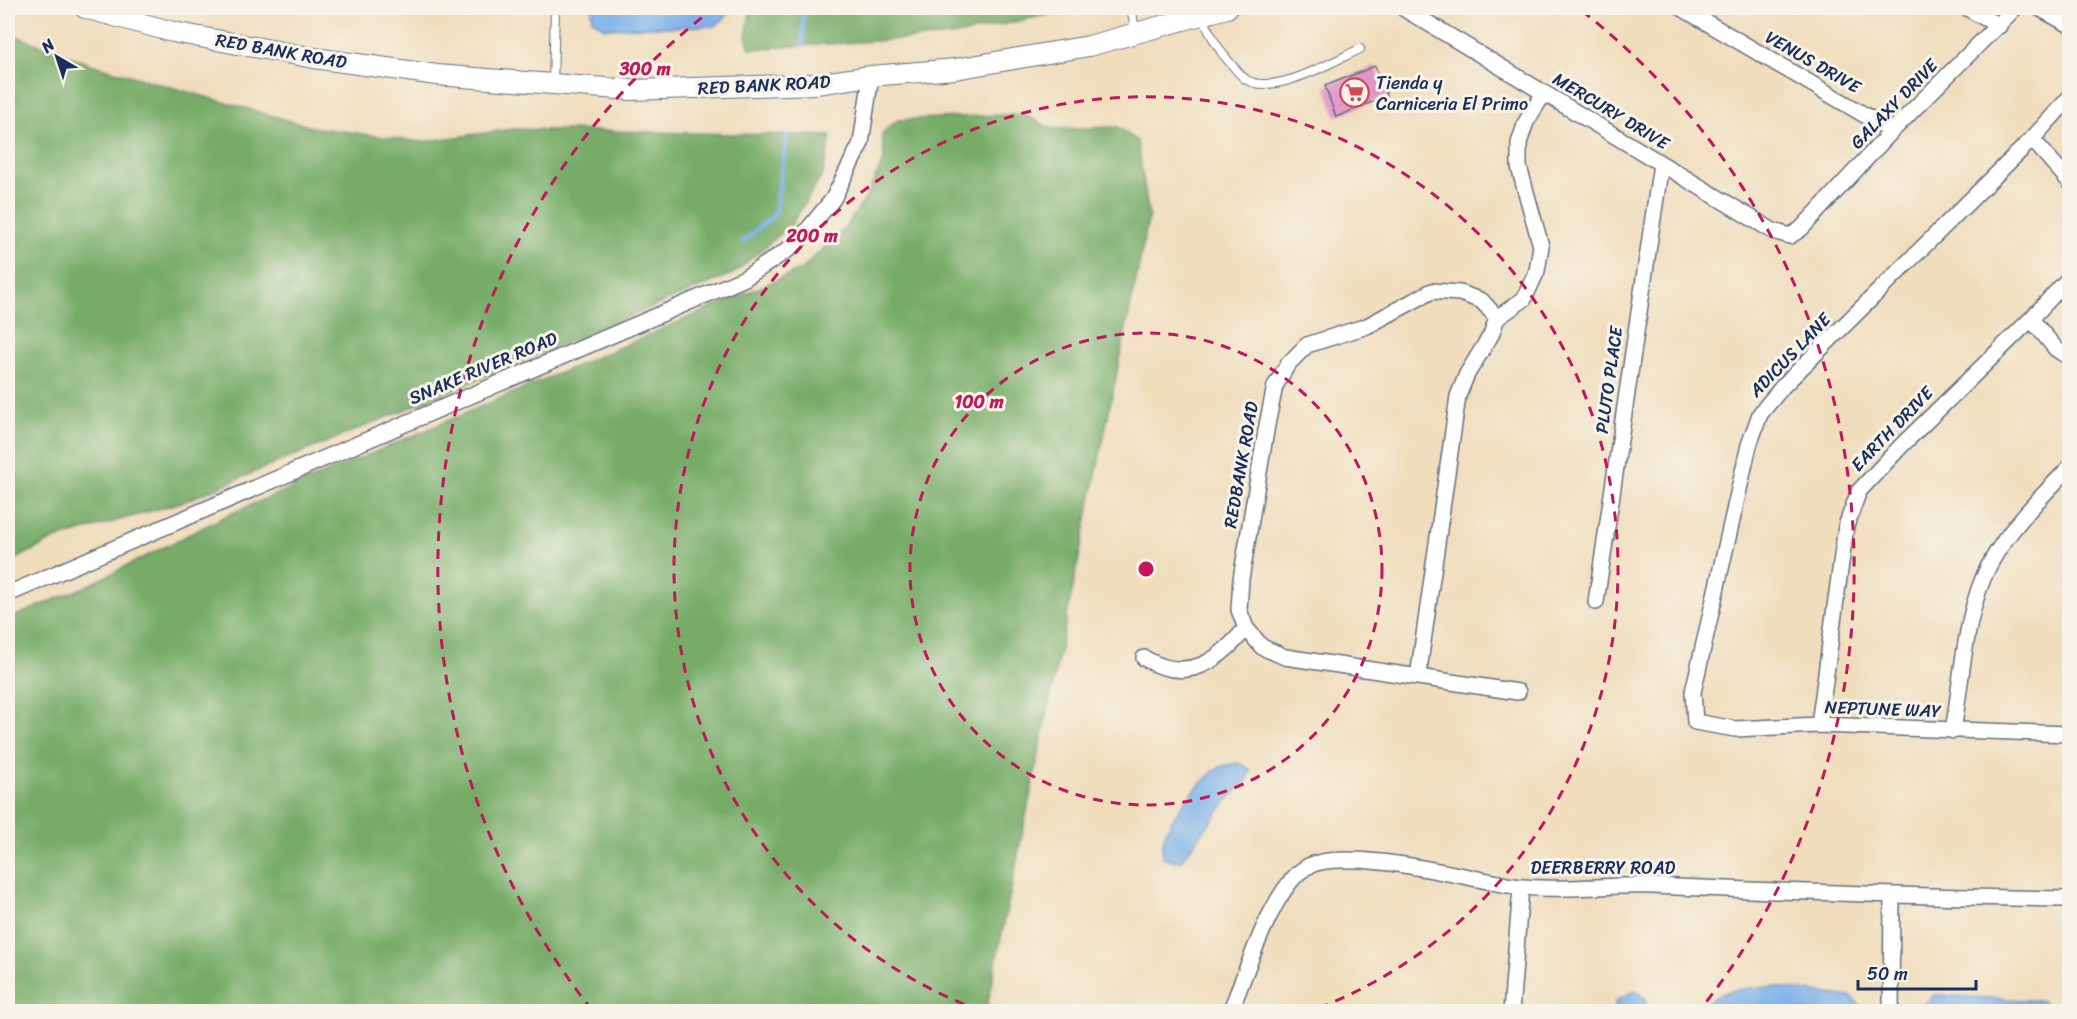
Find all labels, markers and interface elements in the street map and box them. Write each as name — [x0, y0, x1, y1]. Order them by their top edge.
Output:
street label: VENUS DRIVE — [1759, 22, 1868, 103]
street label: RED BANK ROAD — [213, 24, 349, 78]
north arrow — [27, 27, 87, 87]
text: N — [34, 30, 62, 61]
street label: GALAXY DRIVE — [1842, 50, 1947, 157]
text: 300 m — [618, 53, 671, 85]
street label: MERCURY DRIVE — [1546, 63, 1677, 159]
street label: RED BANK ROAD — [697, 66, 831, 104]
place label: Tienda y Carniceria El Primo — [1376, 67, 1528, 120]
supermarket icon: Tienda y Carniceria El Primo — [1339, 77, 1371, 109]
text: 200 m — [785, 220, 838, 252]
street label: ADICUS LANE — [1740, 304, 1840, 406]
street label: SNAKE RIVER ROAD — [404, 322, 563, 414]
street label: PLUTO PLACE — [1586, 323, 1633, 436]
street label: EARTH DRIVE — [1843, 378, 1942, 479]
text: 100 m — [955, 386, 1004, 418]
street label: REDBANK ROAD — [1214, 399, 1268, 531]
centre of rings — [1136, 559, 1156, 579]
street label: NEPTUNE WAY — [1824, 691, 1943, 727]
street label: DEERBERRY ROAD — [1531, 852, 1676, 884]
scale bar — [1858, 953, 1976, 991]
text: 50 m — [1867, 958, 1908, 990]

